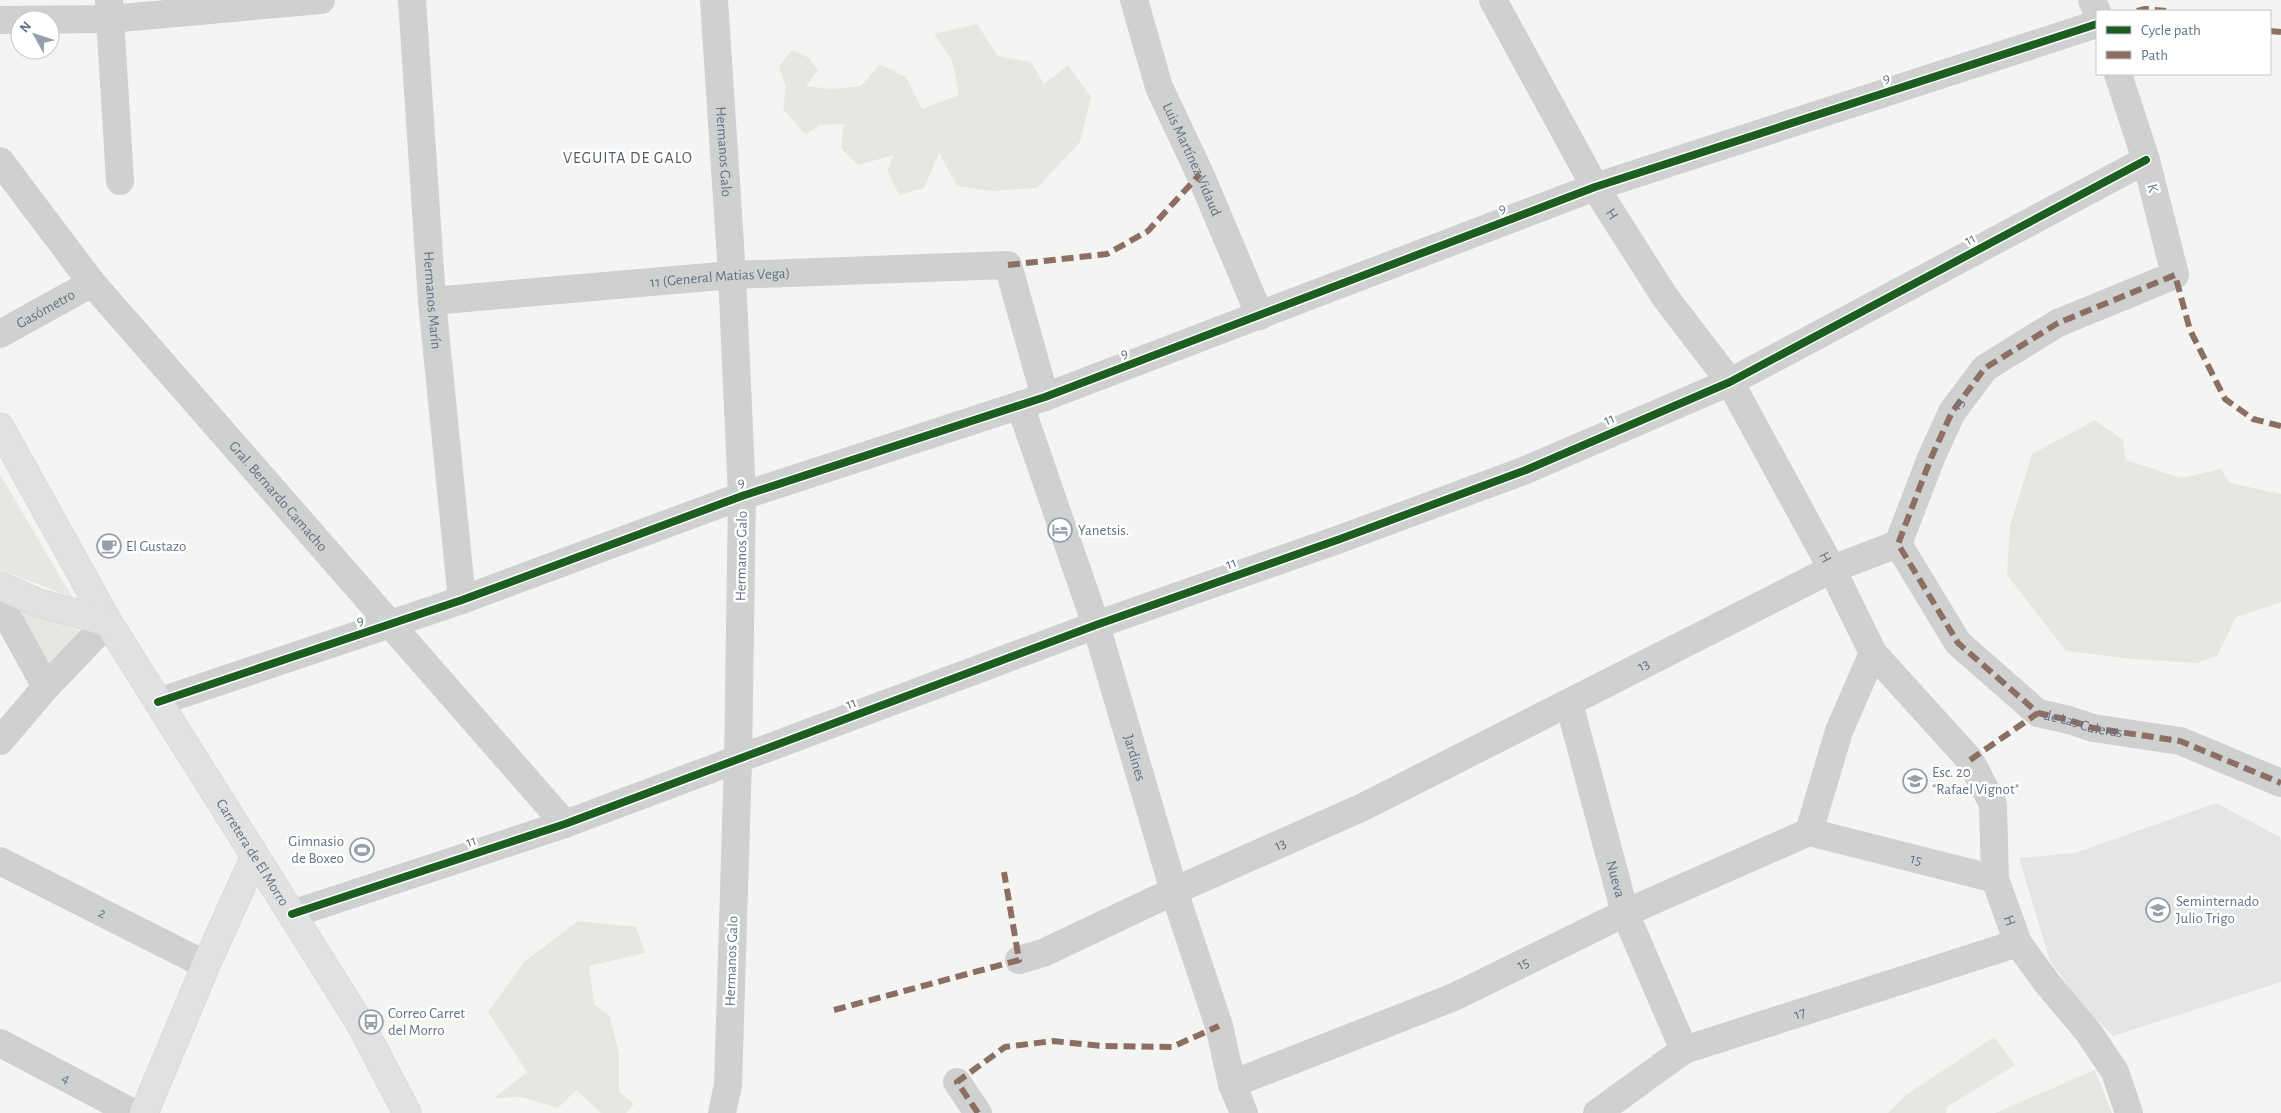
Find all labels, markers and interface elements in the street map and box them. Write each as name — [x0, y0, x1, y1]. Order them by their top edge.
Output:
north arrow — [10, 10, 60, 60]
legend — [2096, 10, 2271, 75]
text: N — [17, 19, 34, 36]
text: Cycle path — [2141, 23, 2201, 38]
text: Path — [2141, 48, 2168, 63]
street label: 9 — [1880, 70, 1892, 87]
street label: Luis Martínez Vidaud — [1159, 100, 1224, 219]
street label: Hermanos Galo — [713, 106, 734, 197]
district label: VEGUITA DE GALO — [563, 150, 693, 166]
street label: K — [2144, 182, 2161, 195]
street label: 9 — [1496, 200, 1508, 217]
street label: H — [1603, 206, 1621, 223]
street label: 11 — [1962, 230, 1978, 248]
street label: Hermanos Marín — [421, 251, 444, 350]
street label: 11 (General Matias Vega) — [649, 266, 790, 290]
street label: Gasómetro — [14, 287, 78, 331]
street label: 9 — [1118, 345, 1130, 362]
street label: 13 — [1949, 395, 1968, 413]
street label: 11 — [1602, 411, 1617, 428]
street label: Gral. Bernardo Camacho — [226, 438, 330, 555]
street label: 9 — [735, 474, 747, 491]
street label: Hermanos Galo — [733, 511, 750, 601]
hotel icon: Yanetsis. — [1047, 517, 1073, 543]
place label: Yanetsis. — [1078, 523, 1129, 538]
cafe icon: El Gustazo — [96, 533, 122, 559]
place label: El Gustazo — [126, 539, 186, 554]
street label: H — [1816, 549, 1834, 566]
street label: 11 — [1224, 555, 1238, 572]
street label: 9 — [354, 612, 366, 629]
street label: 13 — [1635, 656, 1652, 675]
street label: 11 — [844, 695, 859, 712]
street label: de Las Caleras — [2042, 707, 2124, 740]
street label: Jardines — [1121, 733, 1148, 783]
place label: Esc. 20 "Rafael Vignot" — [1932, 765, 2019, 797]
school or university icon: Esc. 20 "Rafael Vignot" — [1902, 768, 1928, 794]
street label: Carretera de El Morro — [213, 796, 292, 909]
street label: 11 — [464, 833, 478, 850]
place label: Gimnasio de Boxeo — [288, 834, 344, 866]
street label: 13 — [1272, 835, 1289, 853]
sports icon: Gimnasio de Boxeo — [349, 837, 375, 863]
street label: 15 — [1909, 851, 1923, 868]
street label: Nueva — [1603, 859, 1628, 899]
place label: Seminternado Julio Trigo — [2176, 894, 2259, 926]
school or university icon: Seminternado Julio Trigo — [2145, 897, 2171, 923]
street label: 2 — [96, 905, 109, 922]
street label: H — [2001, 913, 2018, 928]
street label: Hermanos Galo — [722, 916, 741, 1006]
street label: 15 — [1514, 954, 1531, 973]
street label: 17 — [1792, 1004, 1808, 1022]
place label: Correo Carret del Morro — [388, 1006, 465, 1038]
bus stop icon: Correo Carret del Morro — [358, 1009, 384, 1035]
street label: 4 — [59, 1070, 73, 1087]

